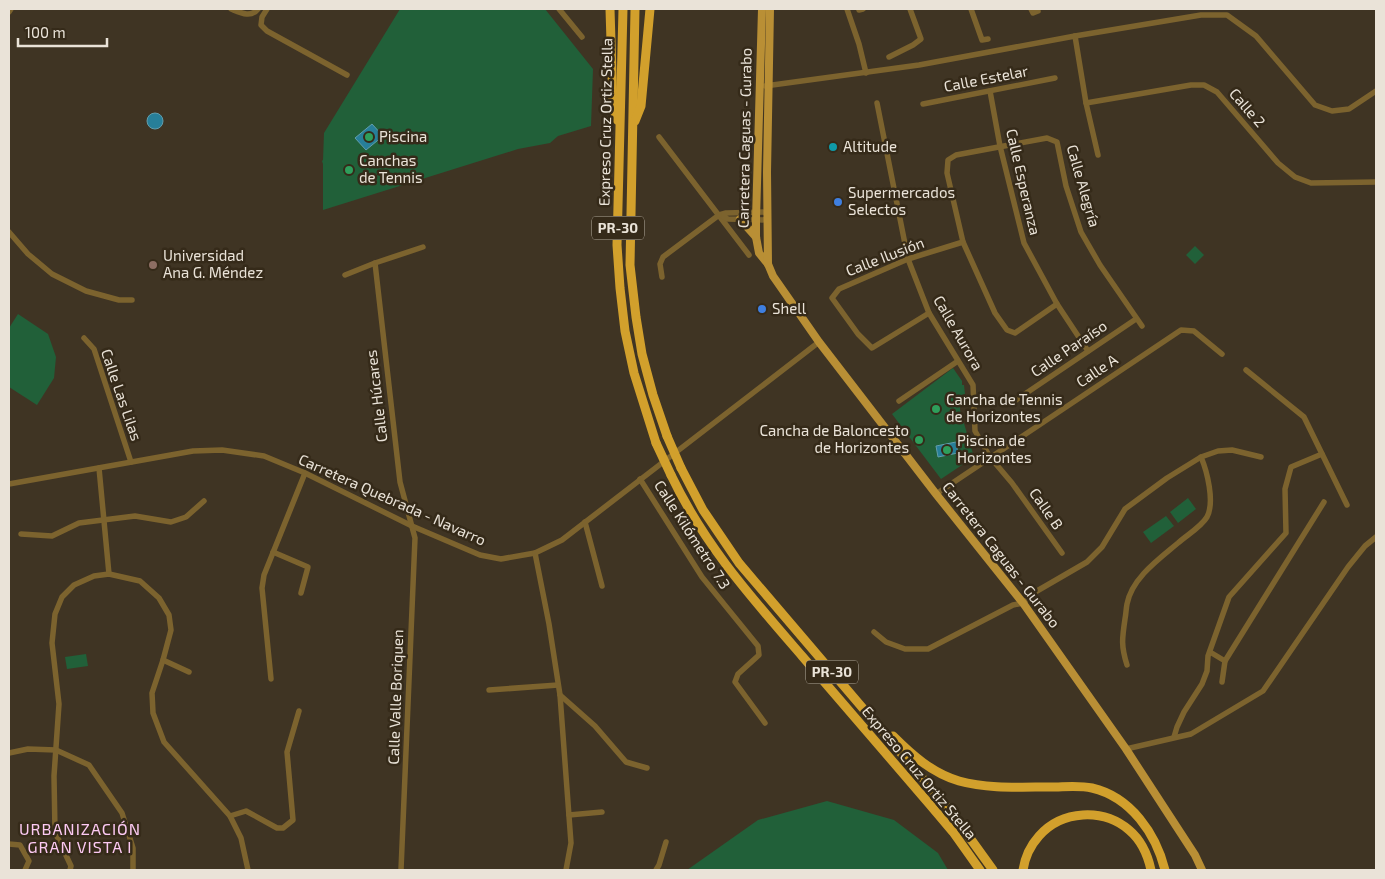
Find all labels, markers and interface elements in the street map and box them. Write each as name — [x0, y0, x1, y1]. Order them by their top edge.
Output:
scale bar — [18, 15, 106, 47]
text: 100 m — [25, 23, 66, 41]
street label: Expreso Cruz Ortiz Stella — [595, 38, 615, 206]
street label: Carretera Caguas - Gurabo — [733, 48, 755, 228]
street label: Calle Estelar — [942, 61, 1030, 95]
street label: Calle 2 — [1226, 84, 1269, 130]
place label: Piscina — [379, 127, 427, 145]
street label: Calle Esperanza — [1003, 127, 1045, 237]
marker: Piscina — [363, 131, 375, 143]
place label: Altitude — [843, 137, 897, 155]
marker: Altitude — [827, 141, 839, 153]
street label: Calle Alegría — [1064, 142, 1104, 229]
place label: Canchas de Tennis — [359, 151, 423, 186]
marker: Canchas de Tennis — [343, 164, 355, 176]
place label: Supermercados Selectos — [848, 183, 955, 218]
marker: Supermercados Selectos — [832, 196, 844, 208]
road number: PR-30 — [592, 217, 644, 240]
street label: Calle Ilusión — [843, 233, 926, 279]
place label: Universidad Ana G. Méndez — [163, 246, 263, 281]
marker: Universidad Ana G. Méndez — [147, 259, 159, 271]
street label: Calle Aurora — [930, 292, 987, 373]
place label: Shell — [772, 299, 807, 317]
marker: Shell — [756, 303, 768, 315]
street label: Calle Paraíso — [1027, 316, 1110, 380]
street label: Calle Las Lilas — [98, 346, 146, 443]
street label: Calle Húcares — [361, 349, 391, 443]
street label: Calle A — [1072, 349, 1121, 391]
place label: Cancha de Tennis de Horizontes — [946, 390, 1063, 425]
marker: Cancha de Tennis de Horizontes — [930, 403, 942, 415]
place label: Cancha de Baloncesto de Horizontes — [760, 421, 909, 456]
place label: Piscina de Horizontes — [957, 431, 1032, 466]
marker: Cancha de Baloncesto de Horizontes — [913, 434, 925, 446]
marker: Piscina de Horizontes — [941, 444, 953, 456]
street label: Carretera Quebrada - Navarro — [296, 450, 489, 550]
street label: Calle Kilómetro 7.3 — [651, 477, 735, 592]
street label: Carretera Caguas - Gurabo — [939, 478, 1064, 631]
street label: Calle B — [1026, 484, 1068, 533]
street label: Calle Valle Boriquen — [384, 629, 406, 765]
road number: PR-30 — [806, 660, 858, 684]
street label: Expreso Cruz Ortiz Stella — [859, 702, 981, 843]
district label: URBANIZACIÓN GRAN VISTA I — [19, 819, 141, 856]

